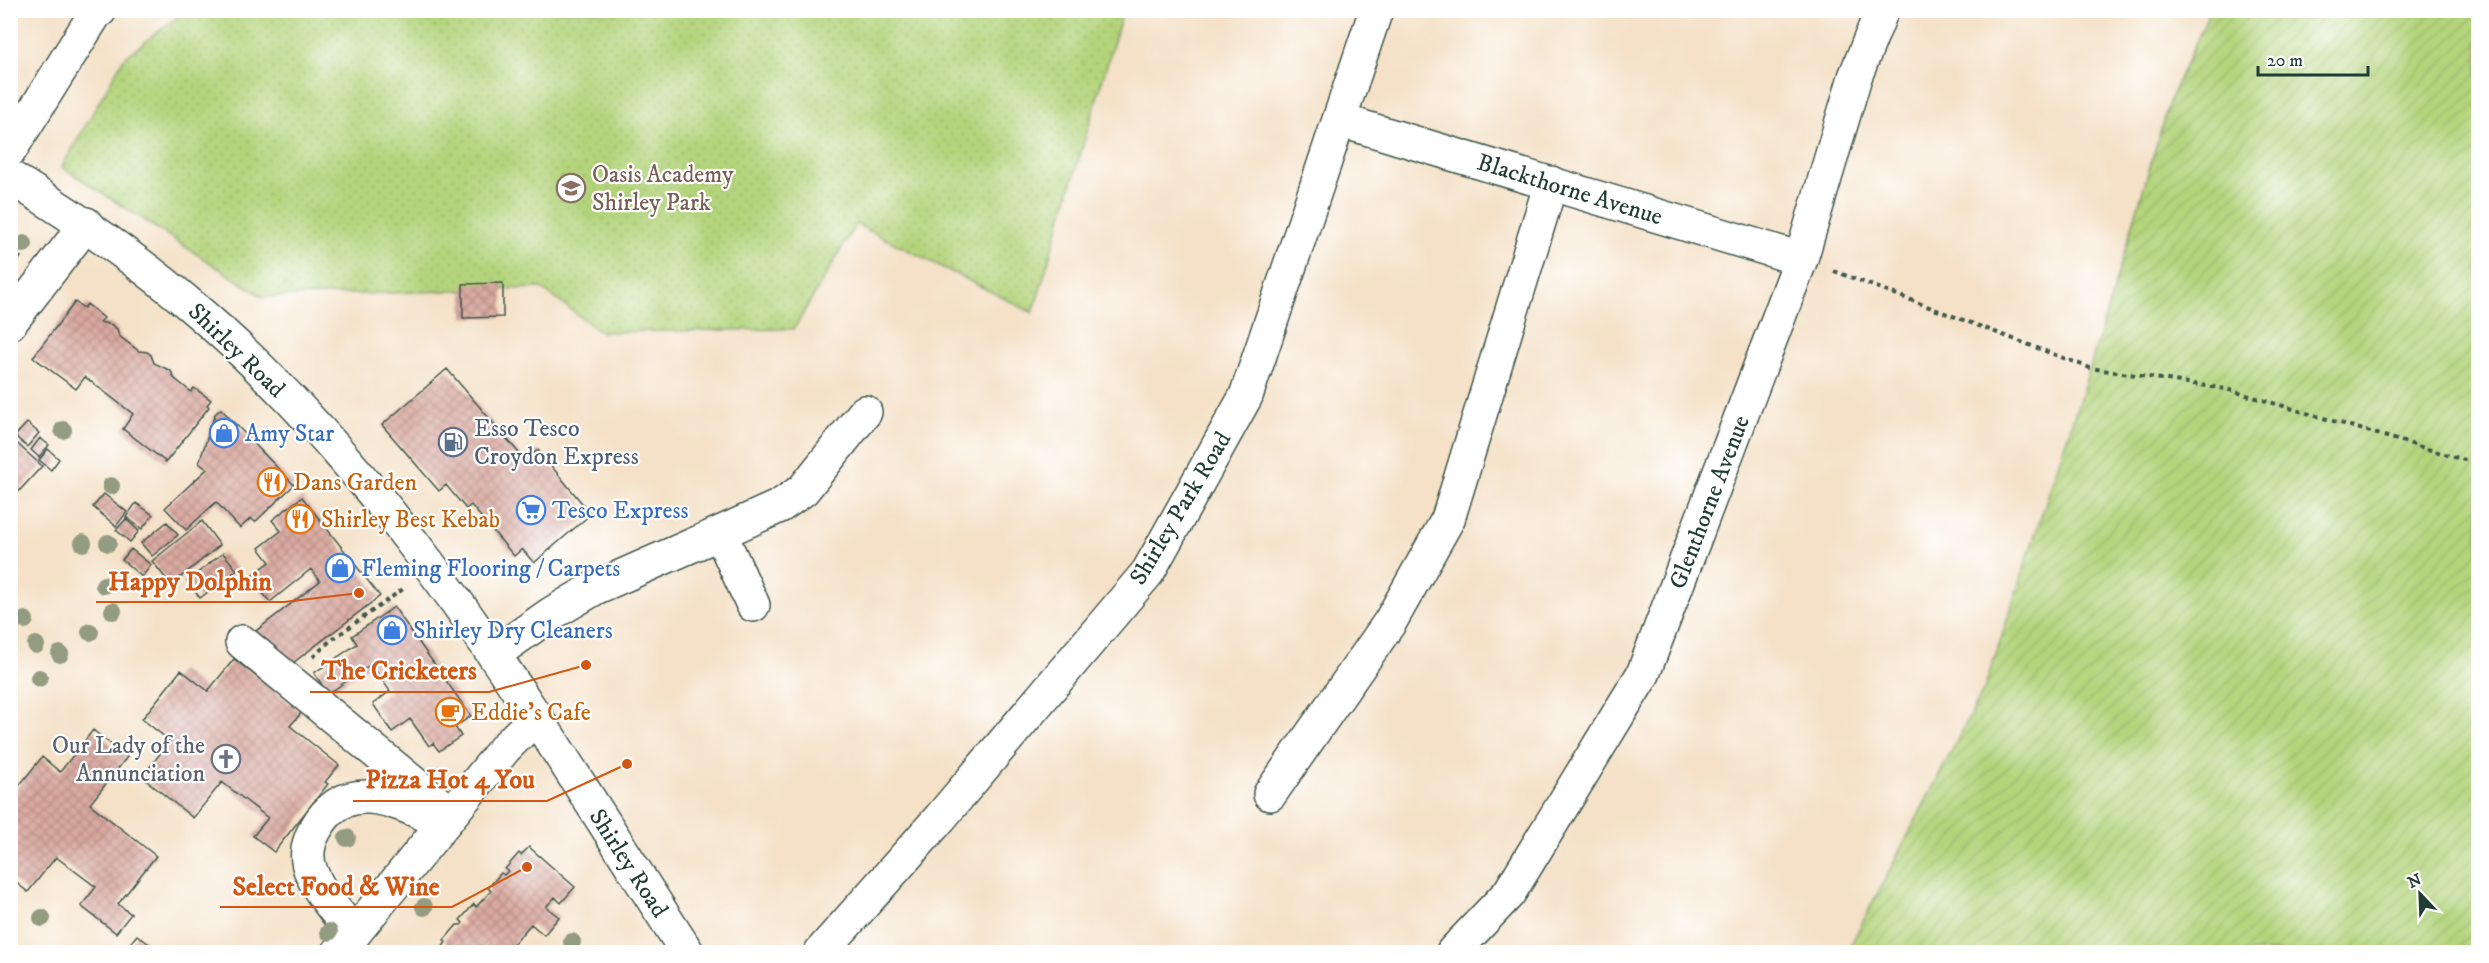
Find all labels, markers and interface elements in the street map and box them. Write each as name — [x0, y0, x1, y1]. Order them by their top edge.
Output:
scale bar — [2258, 39, 2368, 77]
text: 20 m — [2267, 50, 2303, 72]
street label: Blackthorne Avenue — [1473, 148, 1666, 232]
place label: Oasis Academy Shirley Park — [592, 160, 734, 218]
school or university icon: Oasis Academy Shirley Park — [555, 172, 587, 204]
street label: Shirley Road — [181, 297, 291, 404]
street label: Glenthorne Avenue — [1663, 411, 1757, 593]
place label: Esso Tesco Croydon Express — [474, 414, 639, 472]
shop icon: Amy Star — [208, 417, 240, 449]
place label: Amy Star — [245, 419, 334, 449]
fuel station icon: Esso Tesco Croydon Express — [437, 426, 469, 458]
street label: Shirley Park Road — [1123, 426, 1238, 591]
restaurant icon: Dans Garden — [256, 466, 288, 498]
place label: Dans Garden — [293, 468, 418, 498]
supermarket icon: Tesco Express — [515, 494, 547, 526]
place label: Tesco Express — [552, 496, 689, 526]
restaurant icon: Shirley Best Kebab — [284, 503, 316, 535]
place label: Shirley Best Kebab — [321, 505, 500, 535]
shop icon: Fleming Flooring / Carpets — [324, 552, 356, 584]
place label: Fleming Flooring / Carpets — [361, 554, 620, 584]
callout: Happy Dolphin — [96, 558, 284, 602]
text: Happy Dolphin — [108, 566, 272, 599]
shop icon: Shirley Dry Cleaners — [376, 614, 408, 646]
place label: Shirley Dry Cleaners — [413, 616, 613, 646]
callout: The Cricketers — [310, 648, 489, 692]
text: The Cricketers — [320, 655, 477, 688]
cafe icon: Eddie's Cafe — [434, 696, 466, 728]
place label: Eddie's Cafe — [471, 698, 591, 728]
place label: Our Lady of the Annunciation — [52, 731, 205, 789]
church icon: Our Lady of the Annunciation — [210, 743, 242, 775]
callout: Pizza Hot 4 You — [353, 757, 547, 801]
text: Pizza Hot 4 You — [365, 764, 535, 797]
street label: Shirley Road — [582, 804, 674, 923]
callout: Select Food & Wine — [220, 863, 452, 907]
north arrow — [2390, 864, 2450, 924]
text: N — [2405, 869, 2424, 893]
text: Select Food & Wine — [232, 871, 440, 904]

